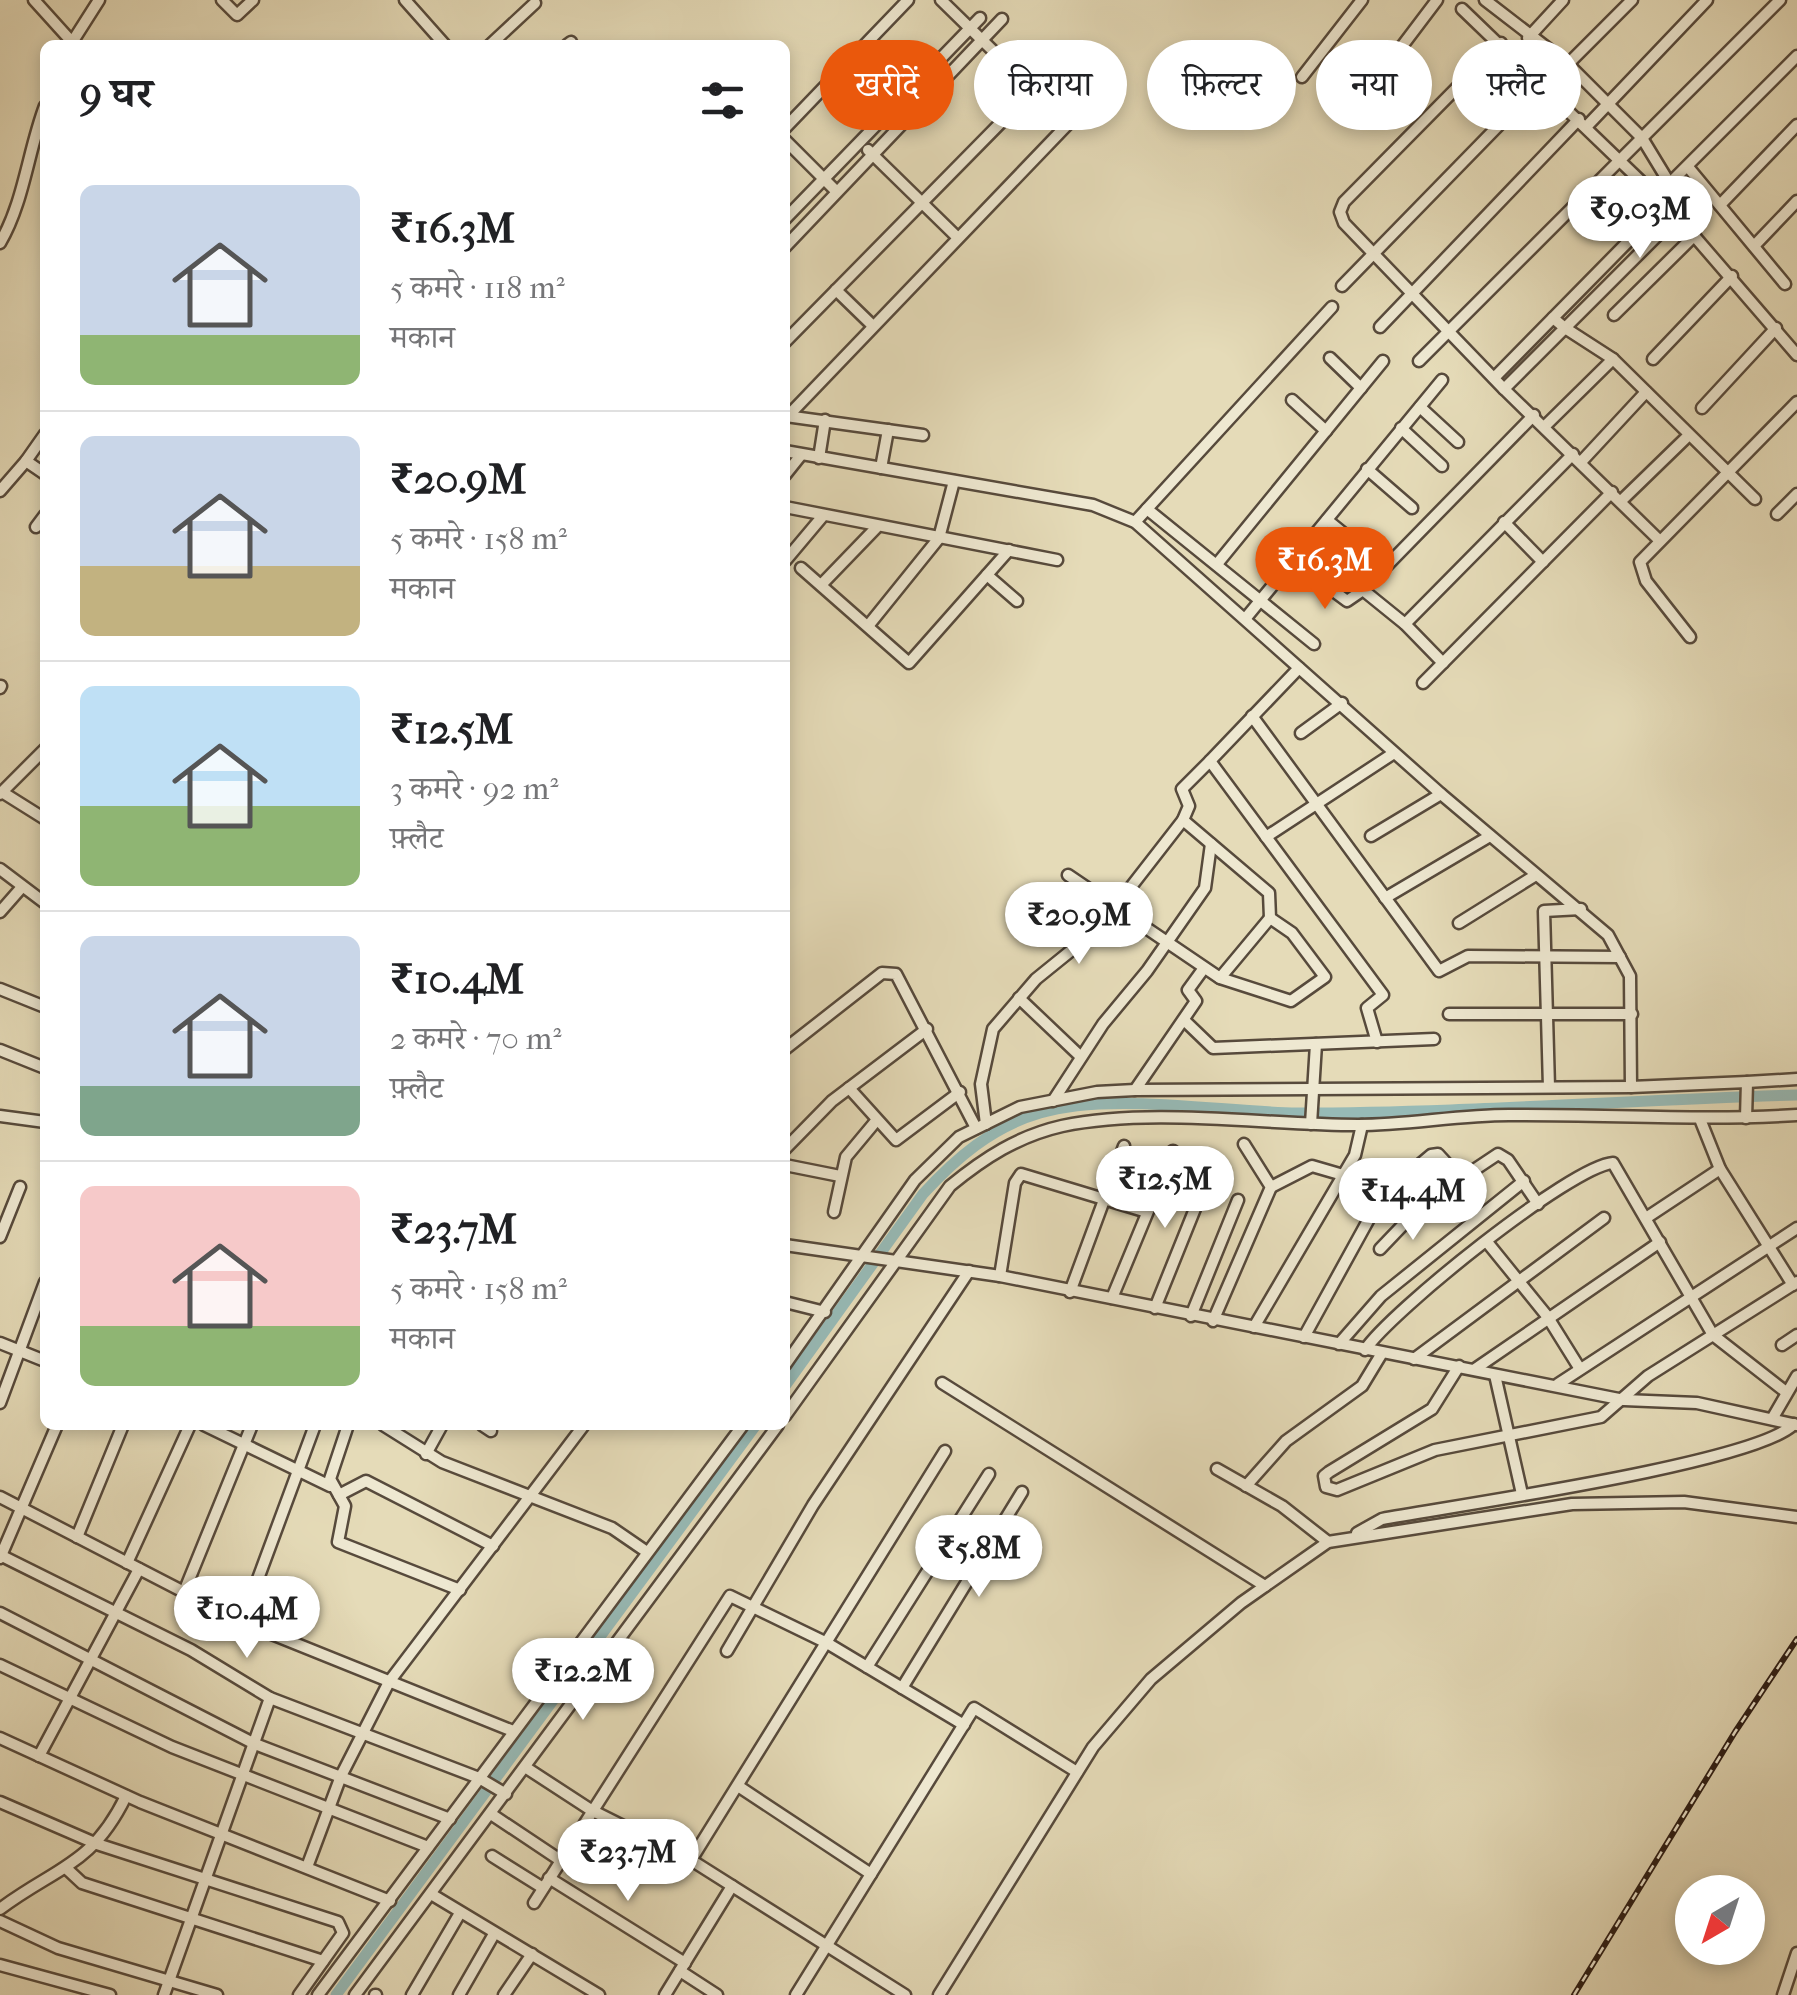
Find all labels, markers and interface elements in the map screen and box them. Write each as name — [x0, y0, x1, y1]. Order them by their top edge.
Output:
chip: खरीदें — [820, 40, 954, 130]
chip: किराया — [974, 40, 1127, 130]
chip: फ़िल्टर — [1147, 40, 1296, 130]
chip: नया — [1316, 40, 1432, 130]
chip: फ़्लैट — [1452, 40, 1581, 130]
text: 9 घर — [80, 69, 153, 118]
icon: filters — [695, 73, 750, 128]
pin: ₹9.03M — [1559, 176, 1721, 261]
text: ₹9.03M — [1589, 190, 1691, 227]
text: ₹16.3M — [390, 204, 515, 253]
icon: home — [160, 225, 280, 345]
text: 5 कमरे · 118 m² — [390, 269, 565, 306]
text: मकान — [390, 319, 455, 356]
text: ₹20.9M — [390, 455, 526, 504]
icon: home — [160, 476, 280, 596]
text: 5 कमरे · 158 m² — [390, 520, 567, 557]
pin: ₹16.3M — [1244, 527, 1406, 612]
text: ₹16.3M — [1277, 541, 1373, 578]
text: मकान — [390, 570, 455, 607]
text: ₹12.5M — [390, 705, 513, 754]
icon: home — [160, 726, 280, 846]
text: 3 कमरे · 92 m² — [390, 770, 558, 807]
text: फ़्लैट — [390, 820, 443, 857]
pin: ₹20.9M — [998, 882, 1160, 967]
text: ₹20.9M — [1027, 896, 1131, 933]
text: ₹10.4M — [390, 955, 524, 1004]
icon: home — [160, 976, 280, 1096]
text: 2 कमरे · 70 m² — [390, 1020, 561, 1057]
text: फ़्लैट — [390, 1070, 443, 1107]
pin: ₹12.5M — [1084, 1146, 1246, 1231]
pin: ₹14.4M — [1332, 1158, 1494, 1243]
text: ₹12.5M — [1118, 1160, 1212, 1197]
text: ₹14.4M — [1361, 1172, 1465, 1209]
text: ₹23.7M — [390, 1205, 517, 1254]
icon: home — [160, 1226, 280, 1346]
text: 5 कमरे · 158 m² — [390, 1270, 567, 1307]
text: मकान — [390, 1320, 455, 1357]
pin: ₹5.8M — [909, 1515, 1049, 1600]
text: ₹5.8M — [937, 1529, 1021, 1566]
pin: ₹10.4M — [166, 1576, 328, 1661]
text: ₹10.4M — [196, 1590, 298, 1627]
pin: ₹12.2M — [502, 1638, 664, 1723]
text: ₹12.2M — [534, 1652, 632, 1689]
pin: ₹23.7M — [547, 1819, 709, 1904]
text: ₹23.7M — [580, 1833, 676, 1870]
north arrow — [1675, 1875, 1765, 1965]
map controls — [1675, 1875, 1765, 1965]

